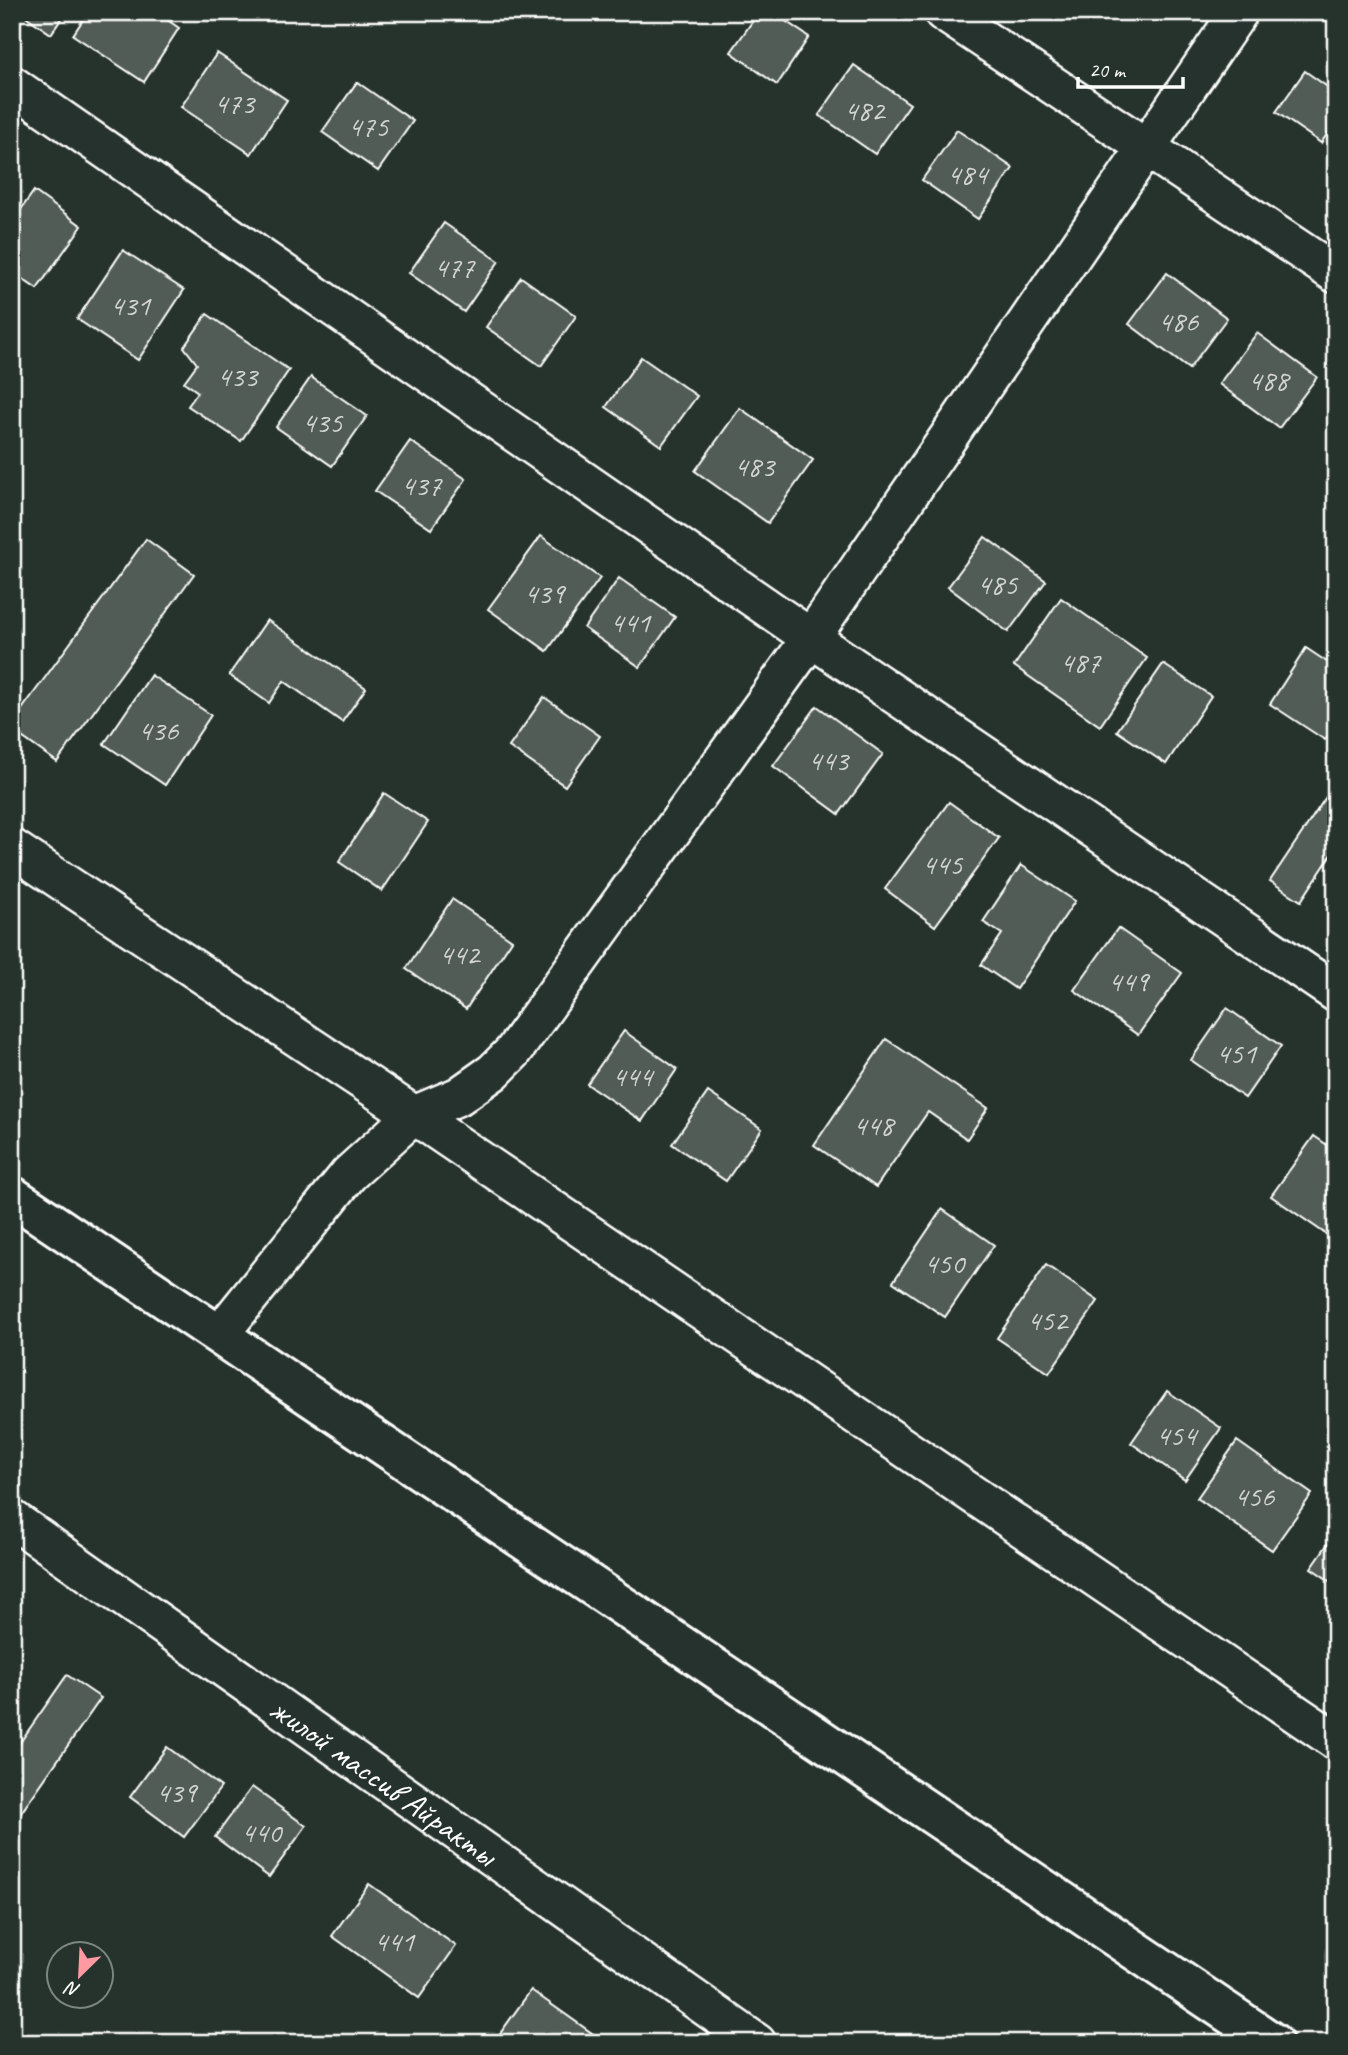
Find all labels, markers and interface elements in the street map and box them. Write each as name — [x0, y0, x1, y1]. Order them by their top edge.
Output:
scale bar — [1078, 46, 1184, 90]
text: 20 m — [1089, 57, 1127, 83]
house number: 473 — [214, 84, 257, 122]
house number: 482 — [844, 91, 887, 129]
house number: 475 — [348, 107, 390, 145]
house number: 484 — [947, 155, 990, 193]
house number: 477 — [434, 248, 476, 286]
house number: 431 — [110, 286, 152, 324]
house number: 486 — [1158, 302, 1200, 340]
house number: 433 — [217, 357, 260, 395]
house number: 488 — [1248, 361, 1291, 399]
house number: 435 — [302, 403, 344, 441]
house number: 483 — [734, 447, 777, 485]
house number: 437 — [401, 466, 443, 504]
house number: 485 — [977, 565, 1019, 603]
house number: 439 — [524, 574, 567, 612]
house number: 441 — [610, 603, 652, 641]
house number: 487 — [1060, 643, 1102, 681]
house number: 436 — [138, 711, 180, 749]
house number: 443 — [808, 741, 851, 779]
house number: 445 — [922, 845, 964, 883]
house number: 442 — [439, 935, 482, 973]
house number: 449 — [1108, 962, 1151, 1000]
house number: 451 — [1216, 1034, 1258, 1072]
house number: 444 — [612, 1057, 655, 1095]
house number: 448 — [853, 1106, 896, 1144]
house number: 450 — [924, 1244, 967, 1282]
house number: 452 — [1027, 1301, 1070, 1339]
house number: 454 — [1156, 1416, 1199, 1454]
house number: 456 — [1234, 1477, 1276, 1515]
street label: жилой массив Айракты — [262, 1688, 507, 1877]
house number: 439 — [156, 1773, 199, 1811]
house number: 440 — [241, 1813, 284, 1851]
house number: 441 — [374, 1922, 416, 1960]
north arrow — [46, 1940, 116, 2010]
text: N — [60, 1975, 84, 2003]

